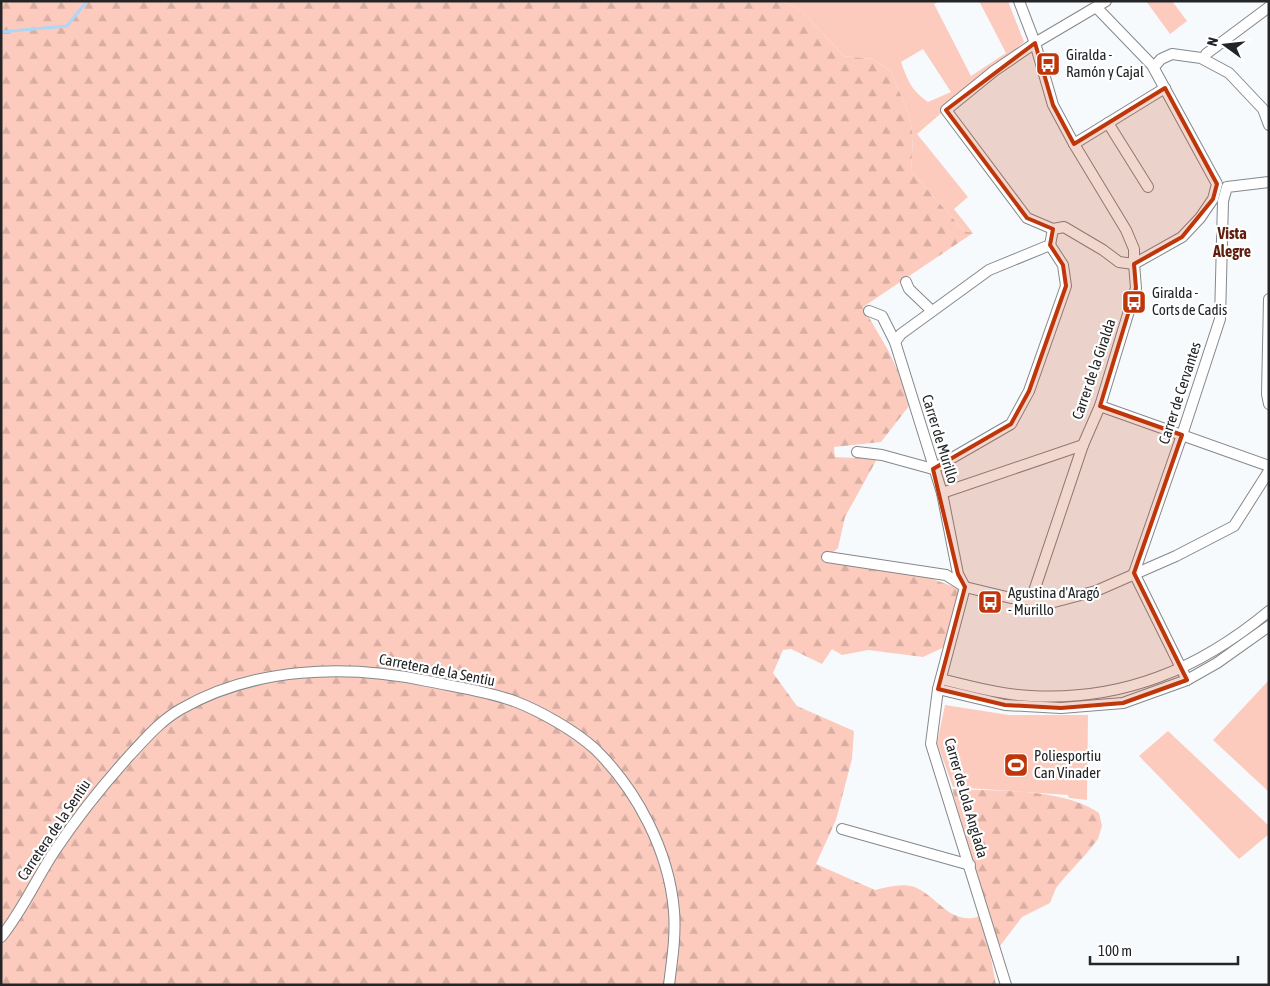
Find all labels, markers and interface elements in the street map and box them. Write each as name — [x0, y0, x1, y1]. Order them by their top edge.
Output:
north arrow — [1200, 20, 1250, 70]
text: N — [1204, 36, 1221, 48]
place label: Giralda - Ramón y Cajal — [1066, 46, 1144, 80]
bus stop icon: Giralda - Ramón y Cajal — [1035, 51, 1061, 77]
district label: Vista Alegre — [1212, 224, 1251, 260]
place label: Giralda - Corts de Cadis — [1152, 284, 1227, 318]
bus stop icon: Giralda - Corts de Cadis — [1121, 289, 1147, 315]
street label: Carrer de la Giralda — [1068, 316, 1119, 421]
street label: Carrer de Cervantes — [1155, 340, 1204, 446]
street label: Carrer de Murillo — [919, 392, 962, 485]
place label: Agustina d'Aragó - Murillo — [1008, 584, 1100, 618]
bus stop icon: Agustina d'Aragó - Murillo — [977, 589, 1003, 615]
street label: Carretera de la Sentiu — [378, 650, 497, 689]
street label: Carrer de Lola Anglada — [941, 736, 992, 860]
place label: Poliesportiu Can Vinader — [1034, 747, 1101, 781]
sports icon: Poliesportiu Can Vinader — [1003, 752, 1029, 778]
street label: Carretera de la Sentiu — [14, 776, 94, 883]
scale bar — [1090, 934, 1238, 966]
text: 100 m — [1098, 942, 1132, 959]

